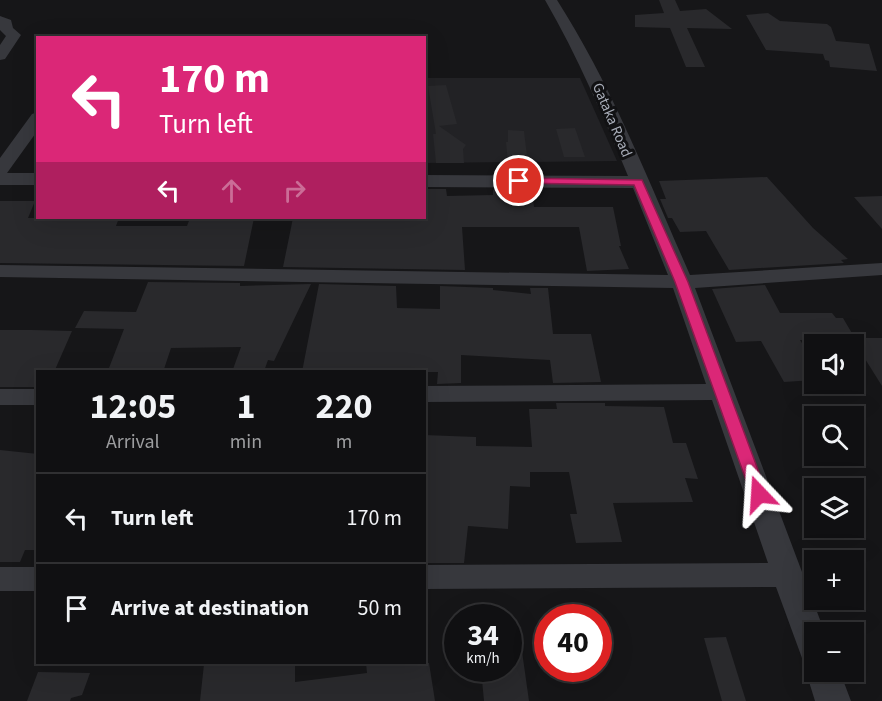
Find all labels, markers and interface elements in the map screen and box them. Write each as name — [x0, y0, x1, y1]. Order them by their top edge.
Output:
text: 170 m — [159, 49, 270, 109]
icon: left — [60, 60, 138, 138]
street label: Gataka Road — [587, 80, 637, 160]
text: Turn left — [159, 105, 253, 144]
pin — [493, 155, 544, 206]
icon: arrive — [502, 164, 535, 197]
icon: left — [152, 174, 185, 207]
icon: ahead — [215, 174, 248, 207]
icon: right — [278, 174, 311, 207]
map controls — [804, 334, 864, 682]
button: sound — [804, 334, 864, 394]
text: 12:05 — [89, 381, 176, 432]
text: 1 — [236, 381, 255, 432]
text: 220 — [316, 381, 373, 432]
button: search — [804, 406, 864, 466]
text: Arrival — [106, 428, 160, 456]
text: min — [230, 428, 262, 456]
text: m — [336, 428, 352, 456]
position arrow — [727, 462, 791, 526]
button: layers — [804, 478, 864, 538]
icon: left — [60, 502, 93, 535]
text: Turn left — [111, 502, 193, 534]
text: 170 m — [347, 502, 402, 534]
button: + — [804, 550, 864, 610]
icon: arrive — [60, 592, 93, 625]
text: Arrive at destination — [111, 592, 309, 624]
text: 50 m — [357, 592, 402, 624]
speed limit sign: 40 — [534, 604, 612, 682]
text: 34 — [467, 614, 499, 657]
button: − — [804, 622, 864, 682]
text: km/h — [466, 648, 500, 669]

